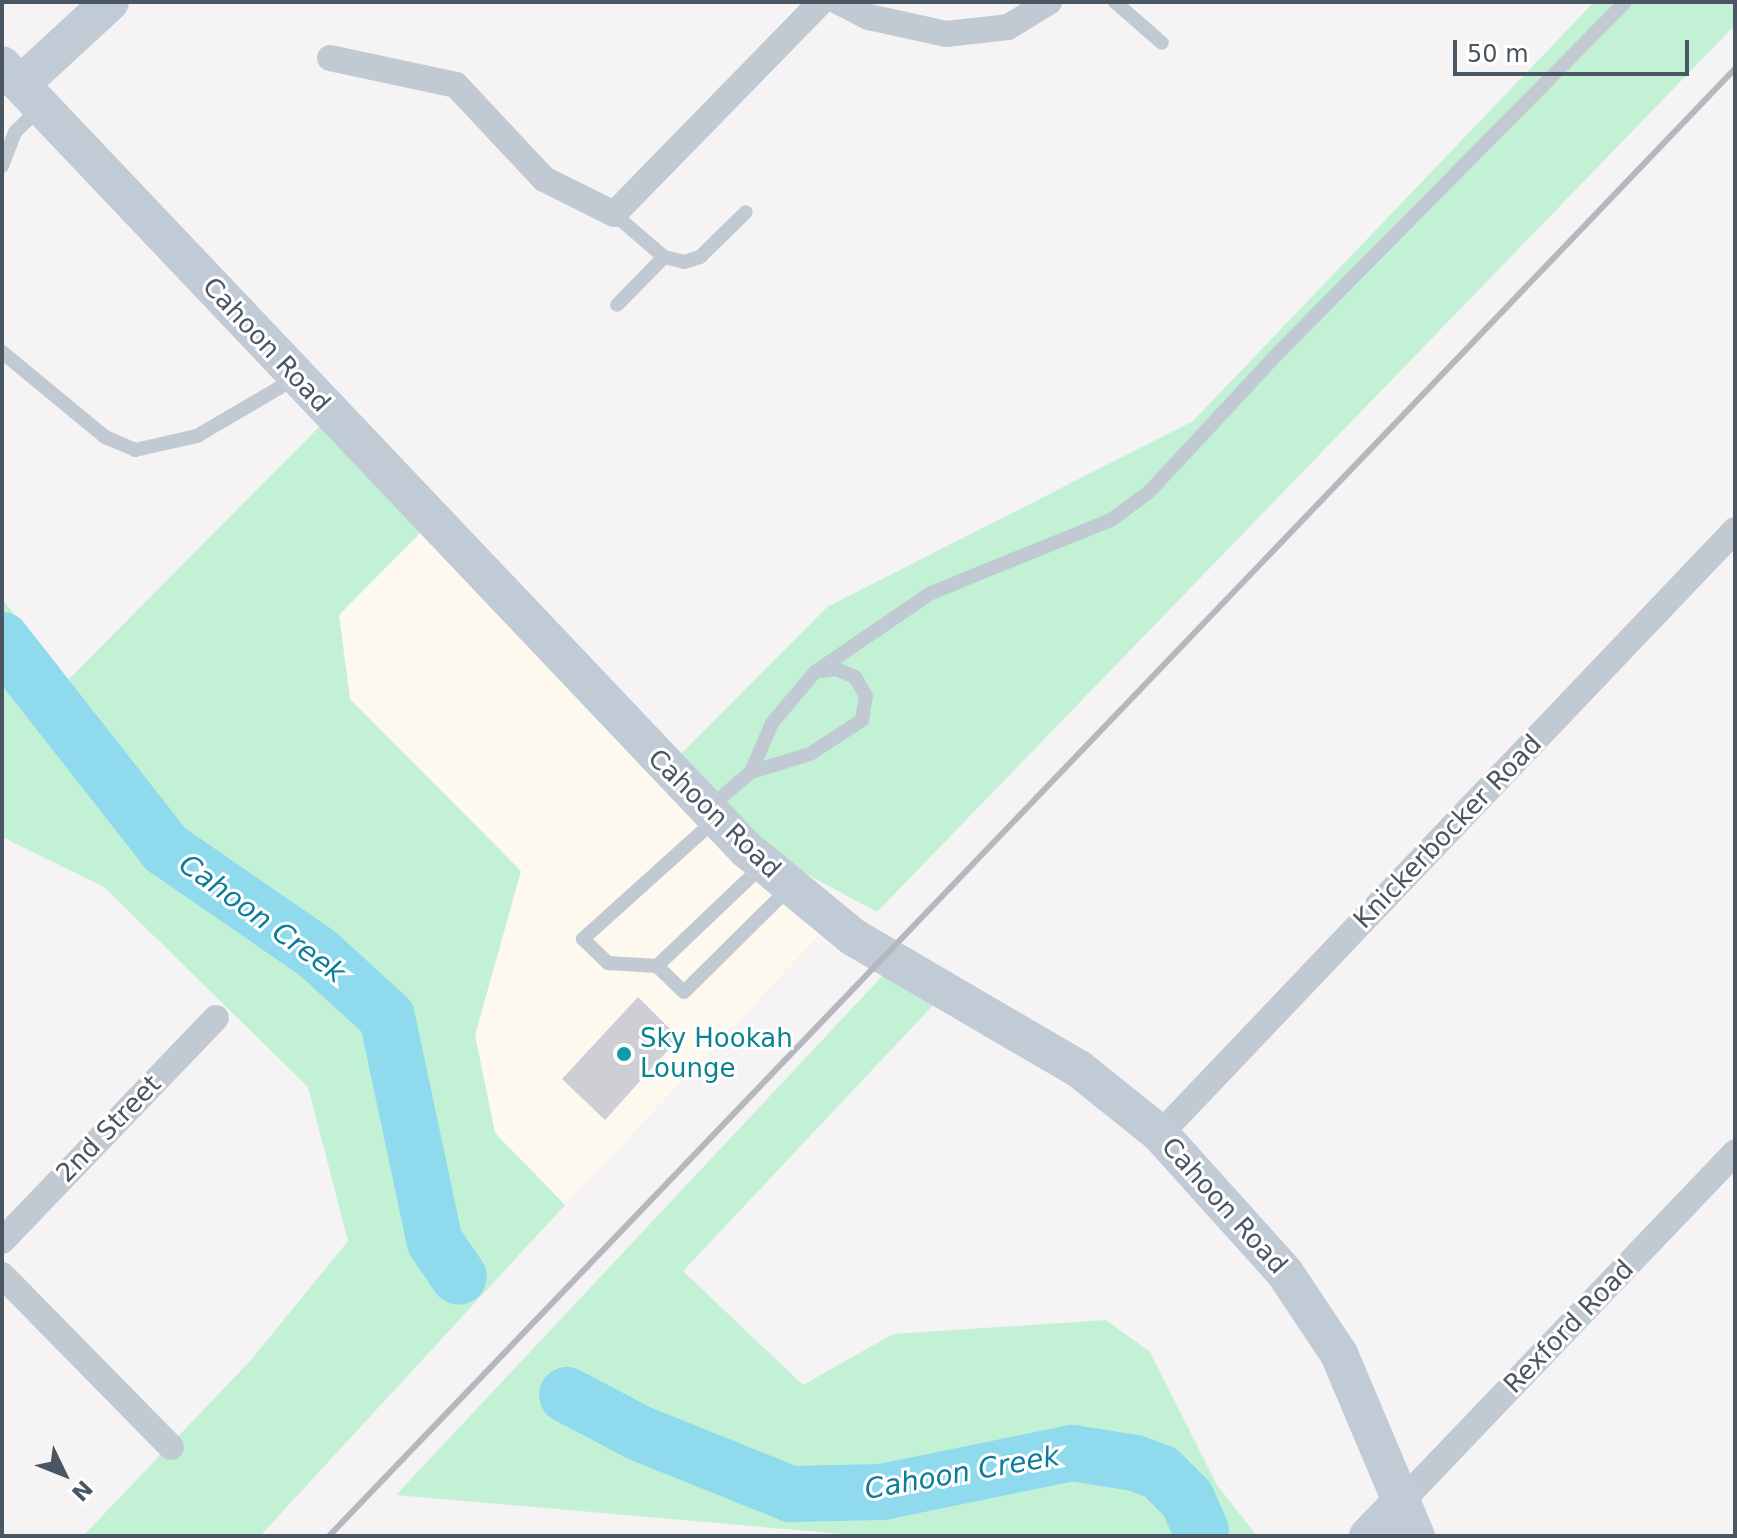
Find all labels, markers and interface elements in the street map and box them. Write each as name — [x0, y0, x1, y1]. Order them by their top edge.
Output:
scale bar — [1457, 24, 1693, 74]
text: 50 m — [1467, 40, 1529, 68]
street label: Cahoon Road — [196, 271, 336, 419]
street label: Knickerbocker Road — [1348, 729, 1548, 935]
street label: Cahoon Road — [641, 743, 787, 885]
water label: Cahoon Creek — [172, 847, 352, 991]
place label: Sky Hookah Lounge — [640, 1023, 793, 1084]
marker: Sky Hookah Lounge — [615, 1045, 633, 1063]
street label: 2nd Street — [50, 1069, 168, 1189]
street label: Cahoon Road — [1155, 1132, 1293, 1280]
street label: Rexford Road — [1498, 1254, 1640, 1400]
north arrow — [24, 1434, 104, 1514]
water label: Cahoon Creek — [862, 1439, 1062, 1507]
text: N — [66, 1475, 97, 1506]

